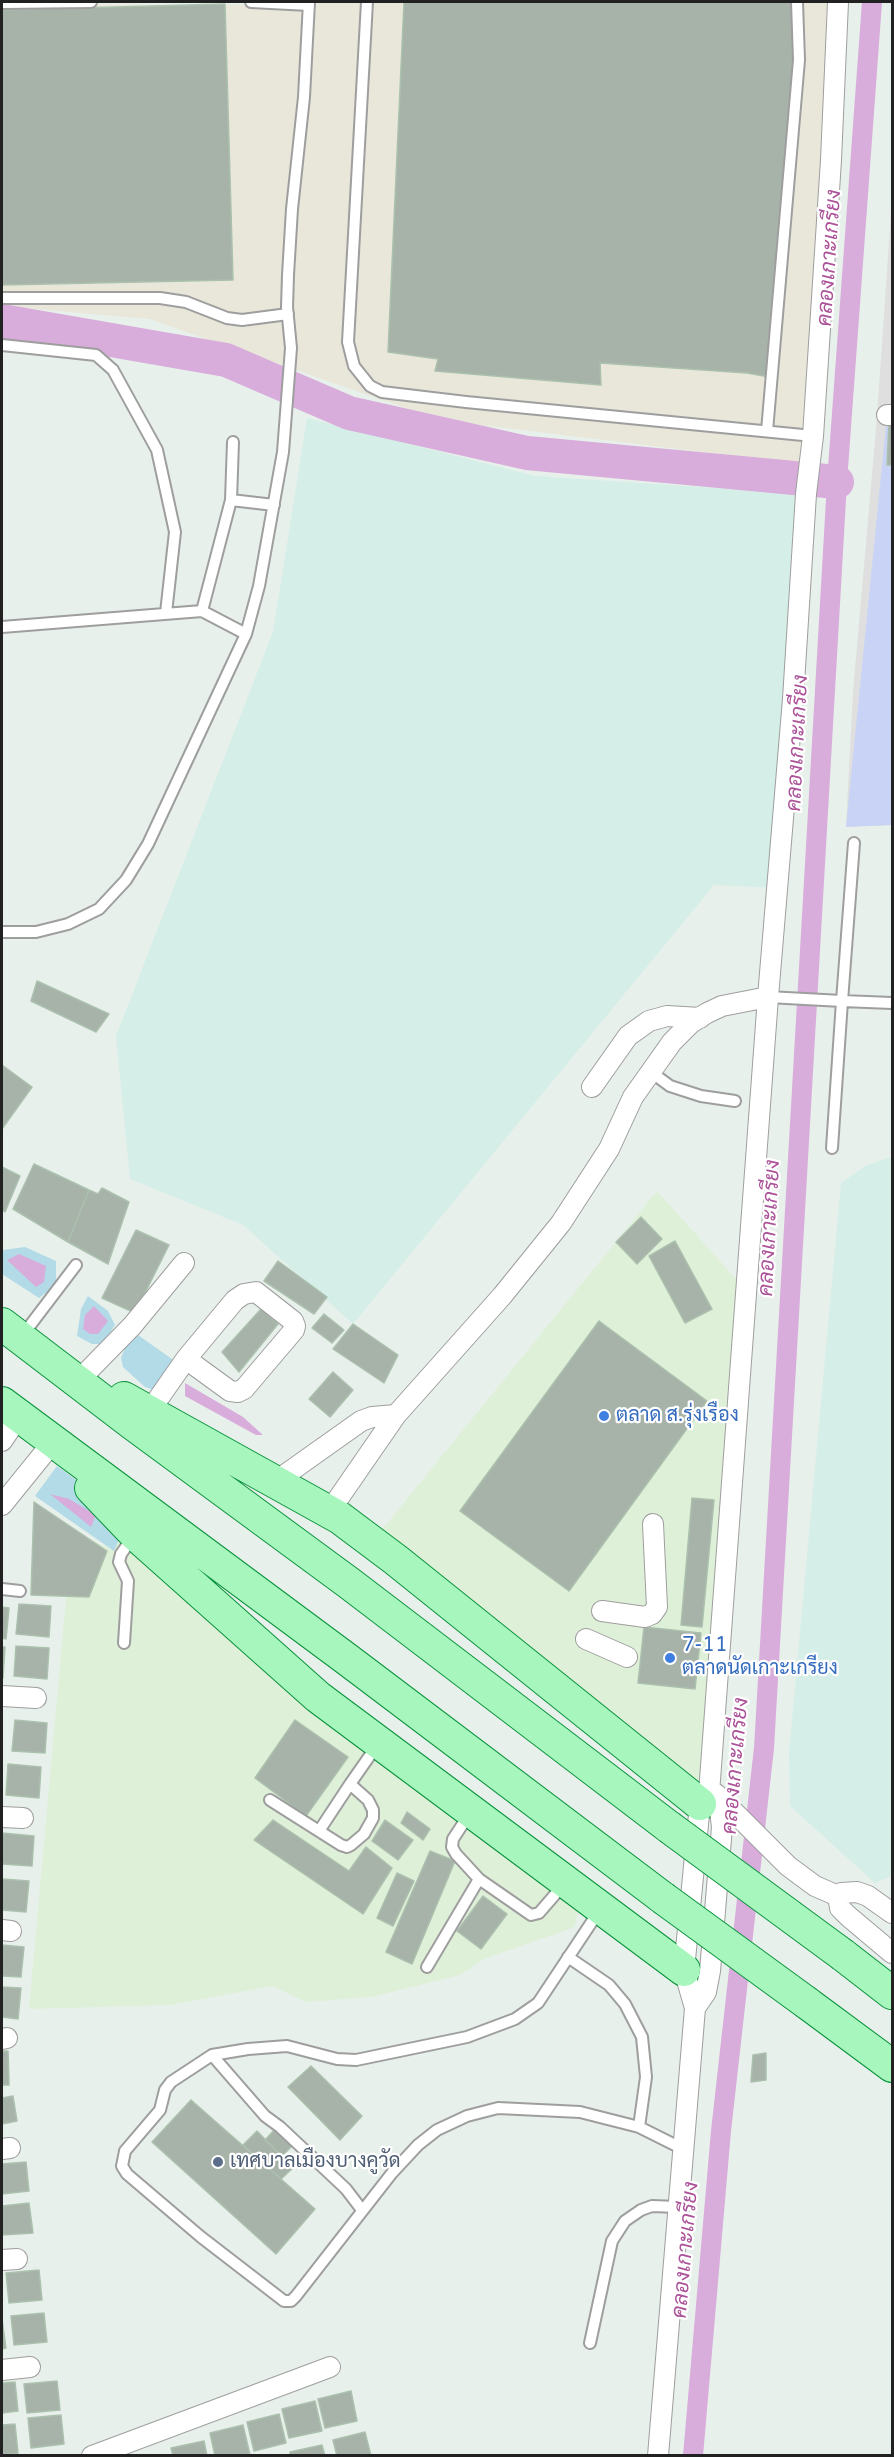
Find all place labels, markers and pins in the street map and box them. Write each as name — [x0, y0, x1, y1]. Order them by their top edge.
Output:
place label: ตลาด ส.รุ่งเรือง — [616, 1404, 739, 1428]
marker: ตลาด ส.รุ่งเรือง — [597, 1409, 611, 1423]
place label: 7-11 ตลาดนัดเกาะเกรียง — [682, 1634, 838, 1681]
marker: 7-11 ตลาดนัดเกาะเกรียง — [663, 1651, 677, 1665]
place label: เทศบาลเมืองบางคูวัด — [230, 2150, 401, 2174]
marker: เทศบาลเมืองบางคูวัด — [211, 2155, 225, 2169]

